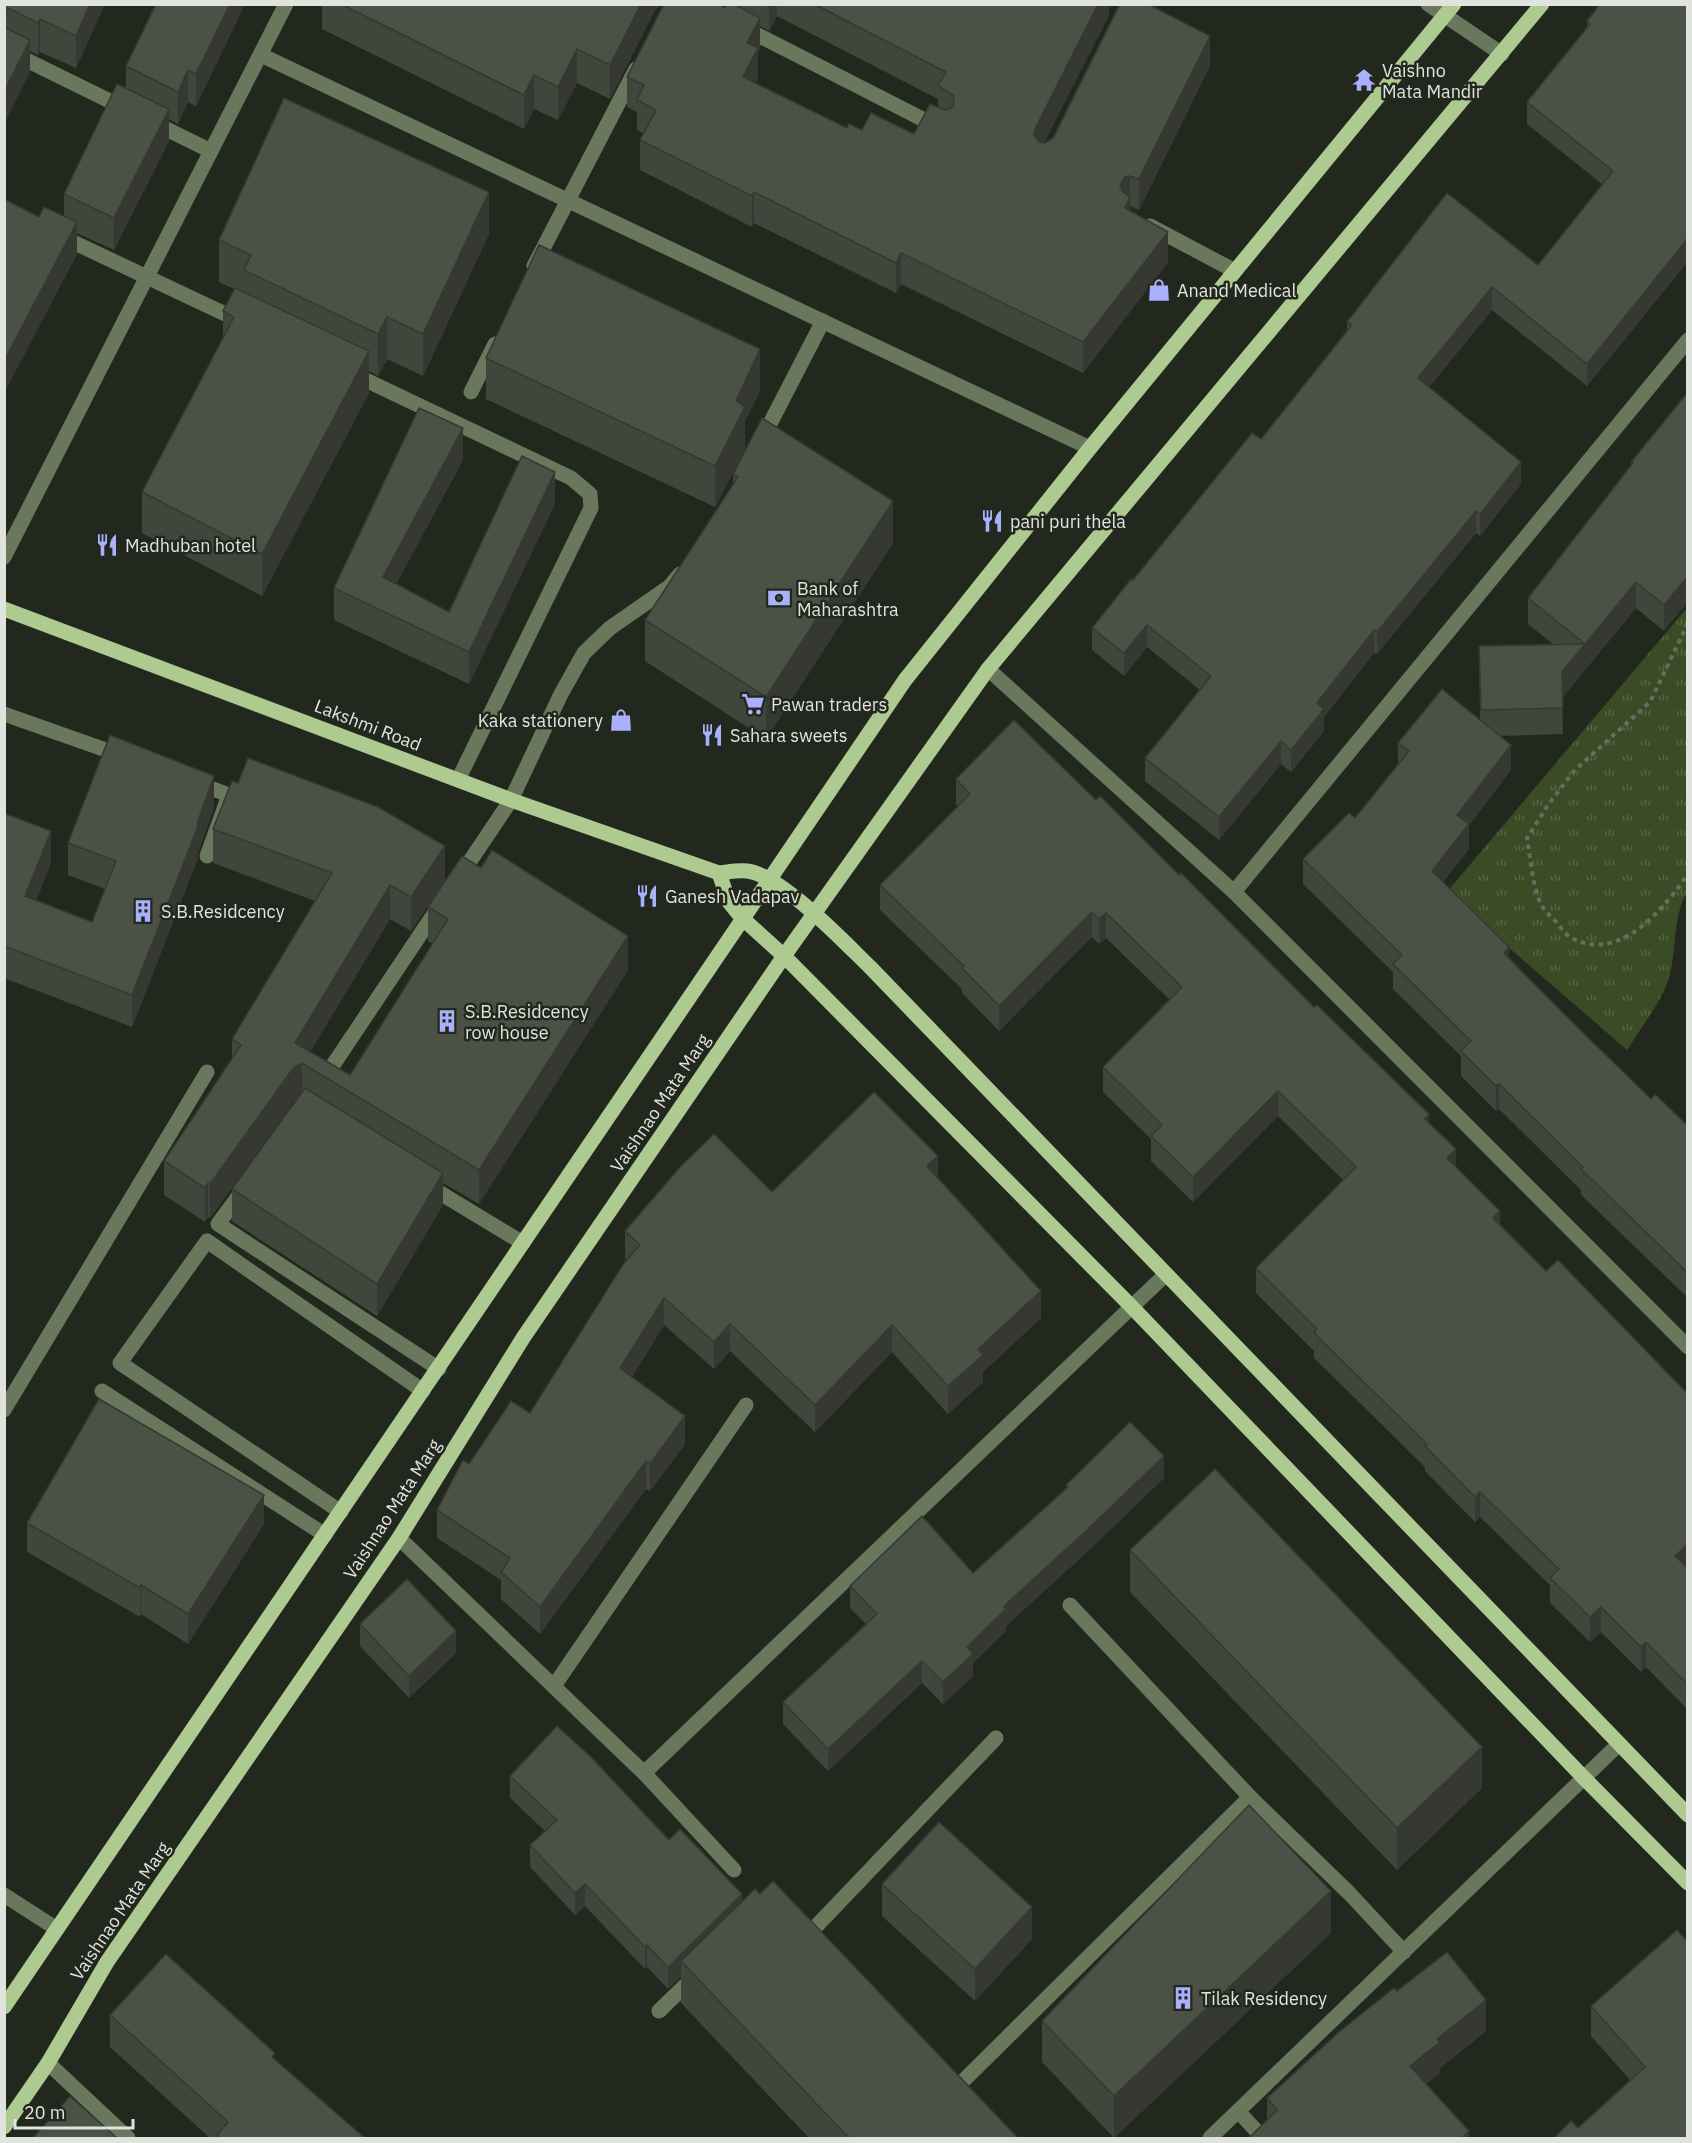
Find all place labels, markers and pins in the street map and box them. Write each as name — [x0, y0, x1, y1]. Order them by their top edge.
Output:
place label: Vaishno Mata Mandir — [1382, 59, 1483, 103]
temple icon: Vaishno Mata Mandir — [1351, 67, 1377, 93]
shop icon: Anand Medical — [1146, 277, 1172, 303]
place label: Anand Medical — [1177, 279, 1296, 302]
restaurant icon: pani puri thela — [979, 508, 1005, 534]
place label: pani puri thela — [1010, 510, 1126, 533]
restaurant icon: Madhuban hotel — [94, 532, 120, 558]
place label: Madhuban hotel — [125, 534, 256, 557]
place label: Bank of Maharashtra — [797, 577, 899, 621]
bank icon: Bank of Maharashtra — [766, 585, 792, 611]
supermarket icon: Pawan traders — [740, 691, 766, 717]
place label: Pawan traders — [771, 693, 887, 716]
shop icon: Kaka stationery — [608, 707, 634, 733]
place label: Kaka stationery — [478, 709, 603, 732]
restaurant icon: Sahara sweets — [699, 722, 725, 748]
place label: Sahara sweets — [730, 724, 848, 747]
restaurant icon: Ganesh Vadapav — [634, 883, 660, 909]
place label: Ganesh Vadapav — [665, 885, 799, 908]
building icon: S.B.Residcency — [130, 898, 156, 924]
place label: S.B.Residcency — [161, 900, 285, 923]
place label: S.B.Residcency row house — [465, 1000, 589, 1044]
building icon: S.B.Residcency row house — [434, 1008, 460, 1034]
building icon: Tilak Residency — [1170, 1985, 1196, 2011]
place label: Tilak Residency — [1201, 1987, 1327, 2010]

